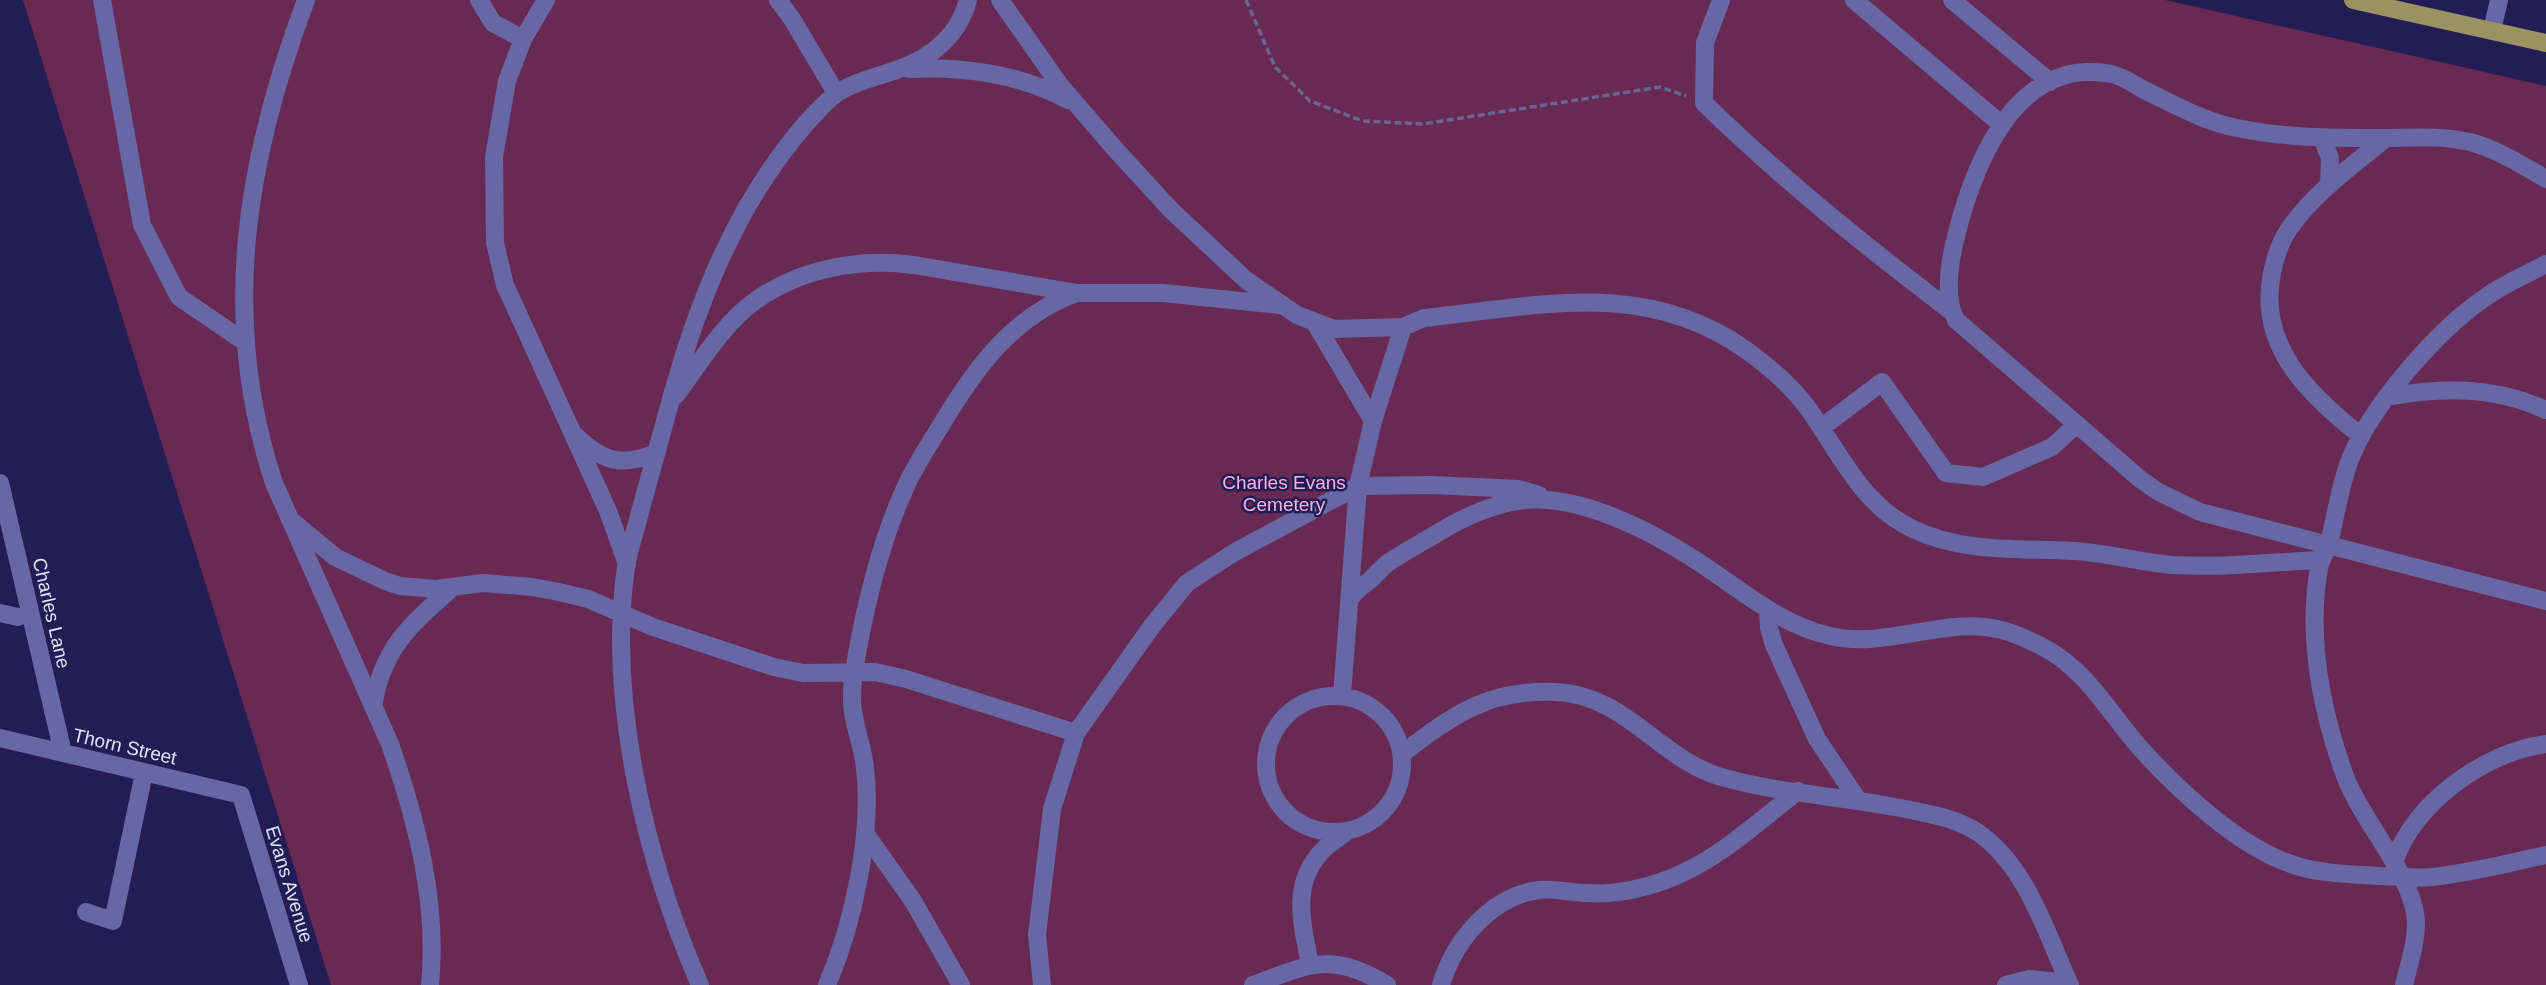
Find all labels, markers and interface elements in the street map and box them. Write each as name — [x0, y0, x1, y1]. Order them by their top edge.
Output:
park label: Charles Evans Cemetery — [1222, 472, 1346, 515]
street label: Charles Lane — [29, 556, 74, 671]
street label: Thorn Street — [71, 724, 179, 769]
street label: Evans Avenue — [262, 823, 317, 945]

